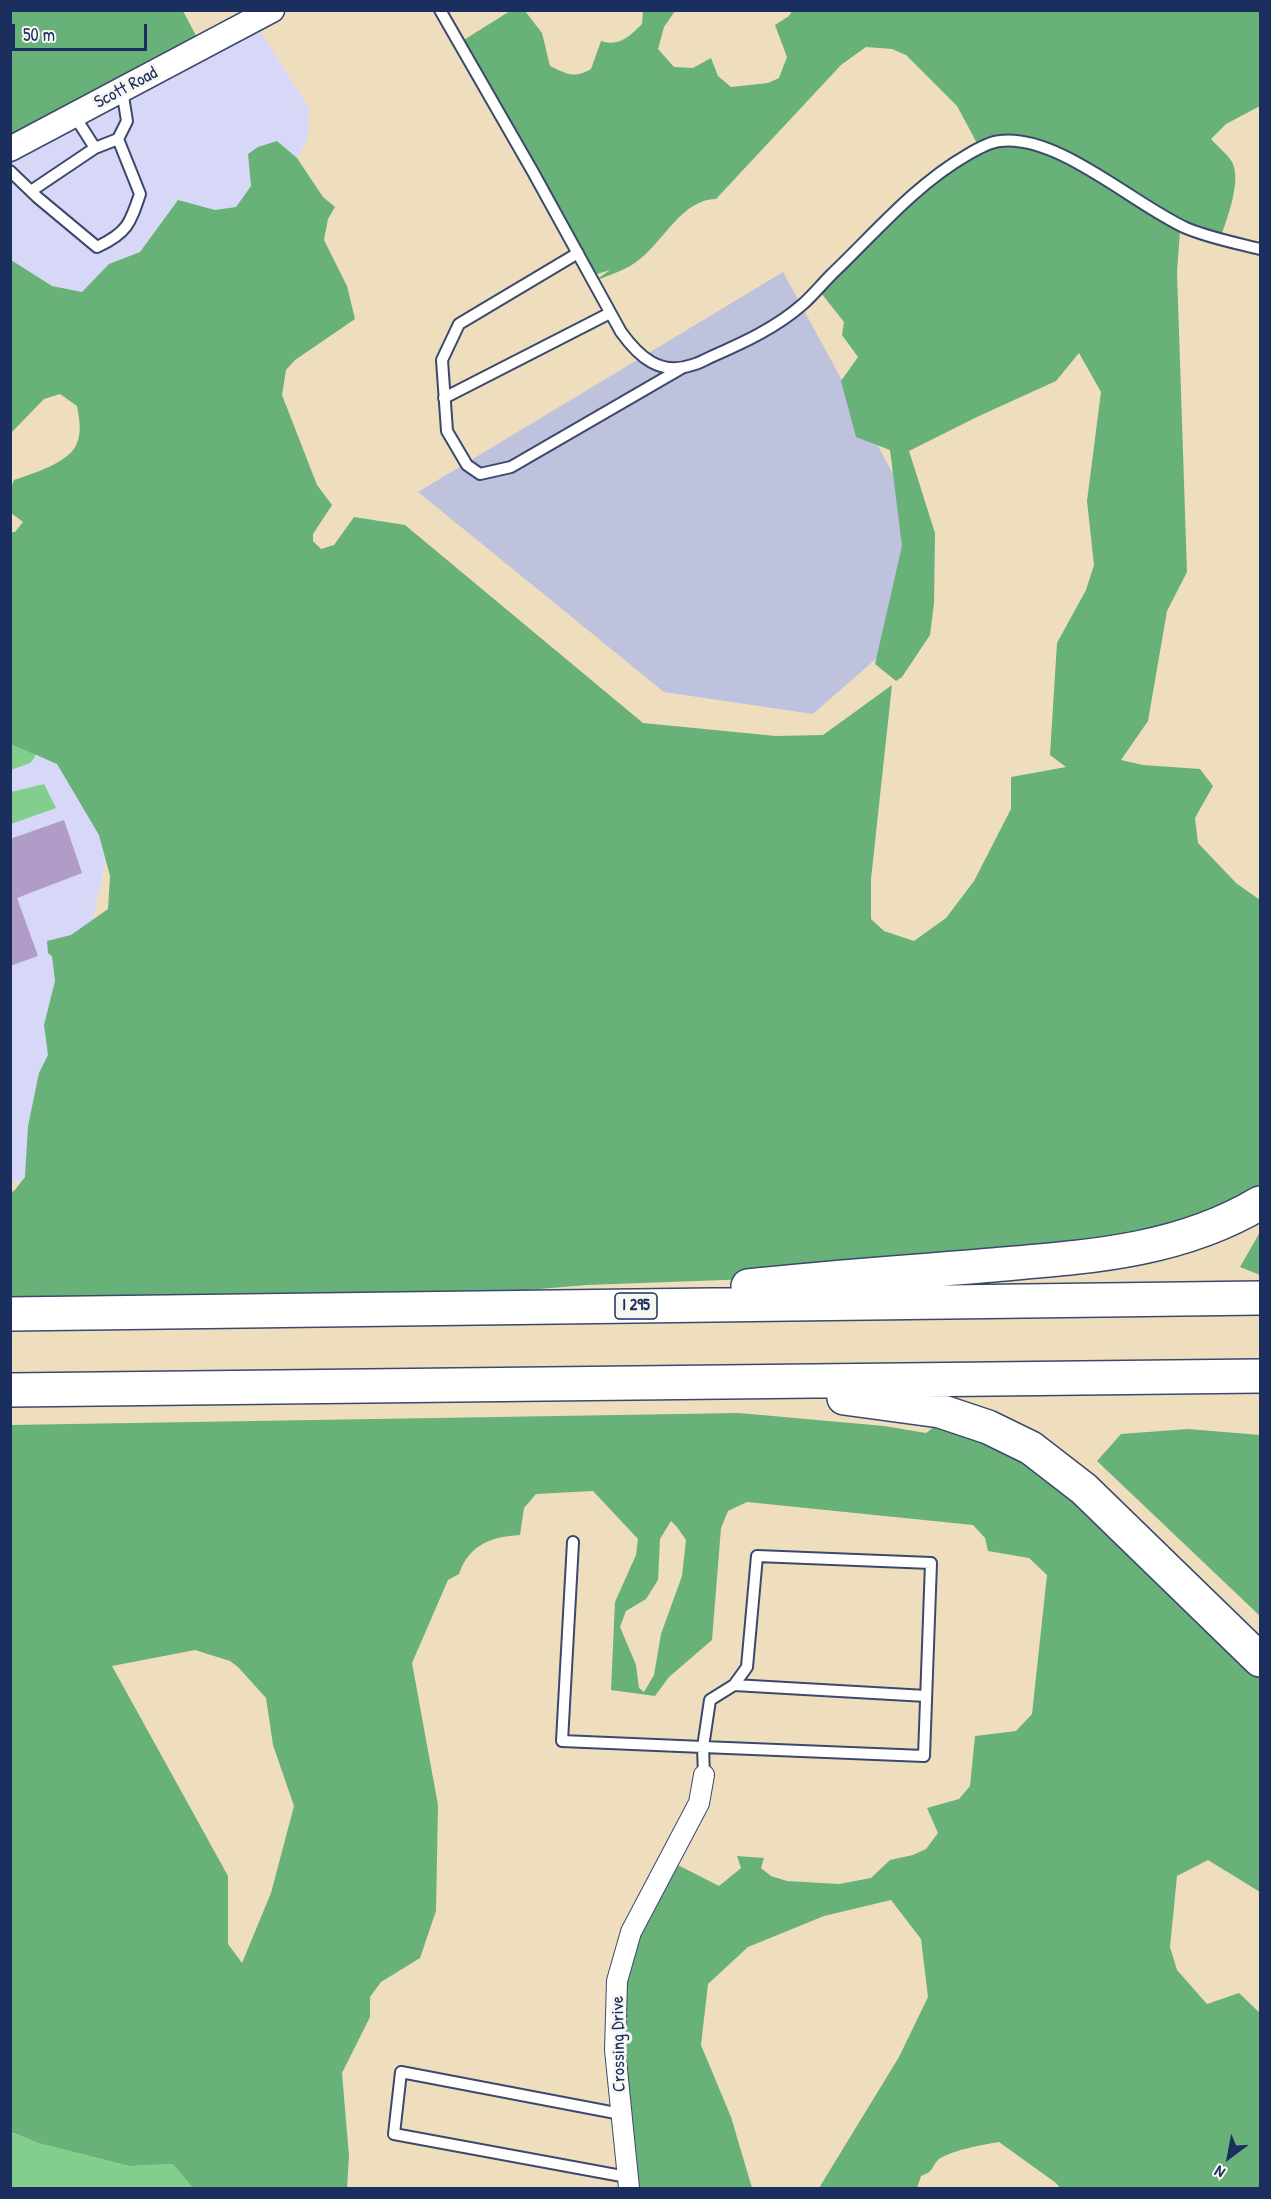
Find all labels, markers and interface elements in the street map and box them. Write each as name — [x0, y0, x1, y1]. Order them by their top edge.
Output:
scale bar — [15, 12, 150, 50]
text: 50 m — [23, 22, 55, 47]
street label: Scott Road — [91, 62, 161, 114]
road number: I 295 — [615, 1293, 657, 1319]
street label: Crossing Drive — [607, 1996, 631, 2092]
north arrow — [1199, 2127, 1259, 2187]
text: N — [1210, 2161, 1229, 2184]

